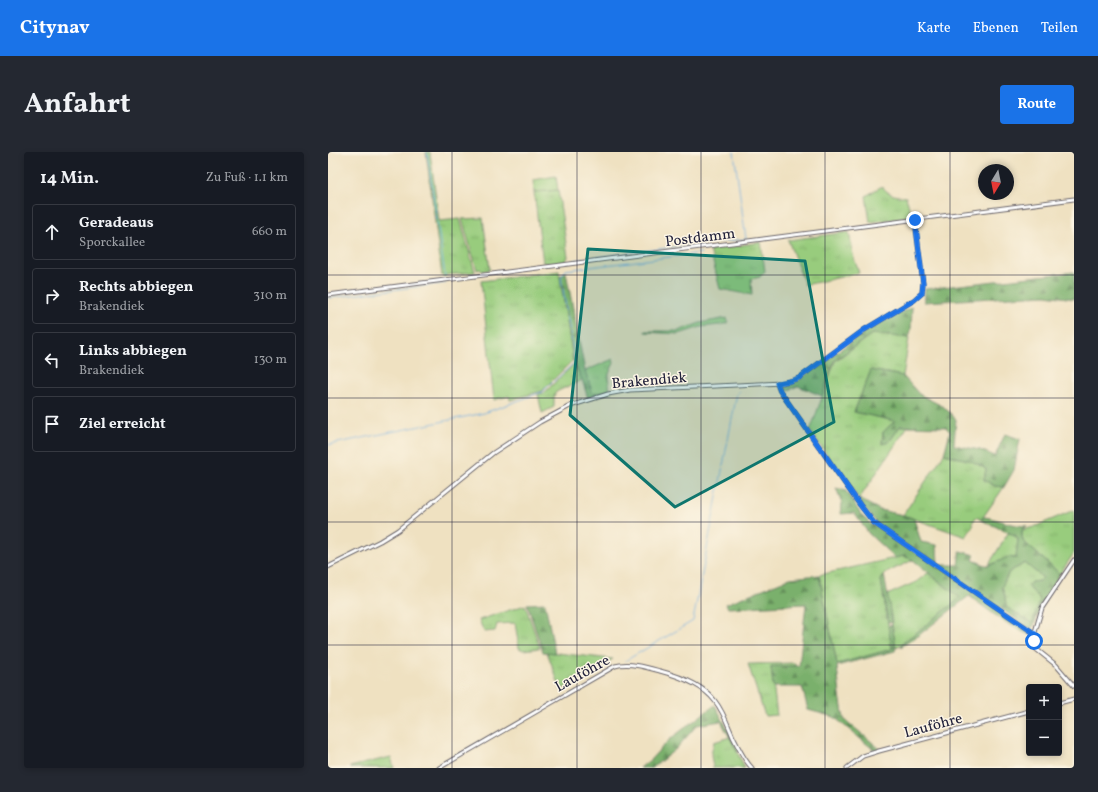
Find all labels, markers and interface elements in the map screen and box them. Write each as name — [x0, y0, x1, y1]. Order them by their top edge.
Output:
text: Citynav — [20, 15, 90, 41]
text: Karte — [917, 19, 951, 38]
text: Ebenen — [973, 19, 1019, 38]
text: Teilen — [1041, 19, 1078, 38]
text: Anfahrt — [24, 85, 131, 124]
button: Route — [1000, 85, 1074, 124]
north arrow — [978, 164, 1014, 200]
text: 14 Min. — [40, 167, 99, 190]
text: Zu Fuß · 1.1 km — [206, 169, 288, 187]
route end — [906, 211, 924, 229]
text: Geradeaus — [79, 213, 154, 234]
icon: ahead — [41, 221, 63, 243]
text: 660 m — [252, 223, 287, 241]
street label: Postdamm — [664, 224, 736, 253]
text: Sporckallee — [79, 234, 145, 252]
text: Rechts abbiegen — [79, 277, 194, 298]
icon: right — [41, 285, 63, 307]
text: 310 m — [253, 287, 287, 305]
text: Brakendiek — [79, 298, 144, 316]
text: Links abbiegen — [79, 341, 187, 362]
icon: left — [41, 349, 63, 371]
text: 130 m — [254, 351, 287, 369]
text: Brakendiek — [79, 362, 144, 380]
street label: Brakendiek — [611, 368, 688, 395]
icon: arrive — [41, 413, 63, 435]
text: Ziel erreicht — [79, 414, 166, 435]
route start — [1025, 632, 1043, 650]
street label: Lauföhre — [551, 651, 614, 698]
map controls — [1026, 684, 1062, 756]
button: + — [1026, 684, 1062, 720]
street label: Lauföhre — [902, 709, 965, 744]
button: − — [1026, 720, 1062, 756]

